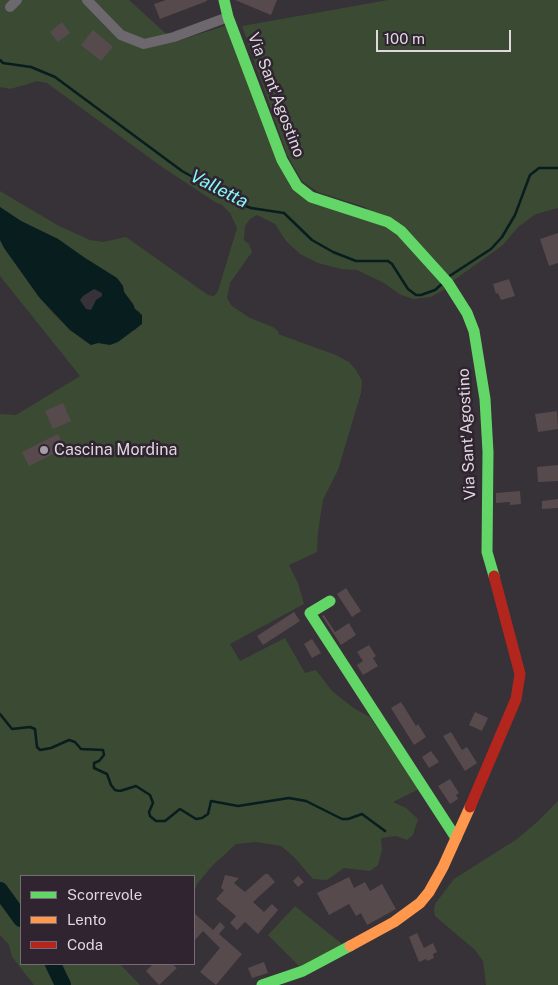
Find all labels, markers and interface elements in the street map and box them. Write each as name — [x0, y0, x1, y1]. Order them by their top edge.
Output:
scale bar — [378, 20, 513, 52]
street label: Via Sant'Agostino — [243, 30, 309, 160]
text: 100 m — [384, 30, 425, 47]
water label: Valletta — [187, 165, 251, 213]
street label: Via Sant'Agostino — [454, 368, 480, 500]
place label: Cascina Mordina — [54, 440, 177, 460]
marker: Cascina Mordina — [38, 444, 50, 456]
legend — [20, 875, 195, 965]
text: Scorrevole — [67, 886, 142, 903]
text: Lento — [67, 911, 106, 928]
text: Coda — [67, 936, 103, 953]

